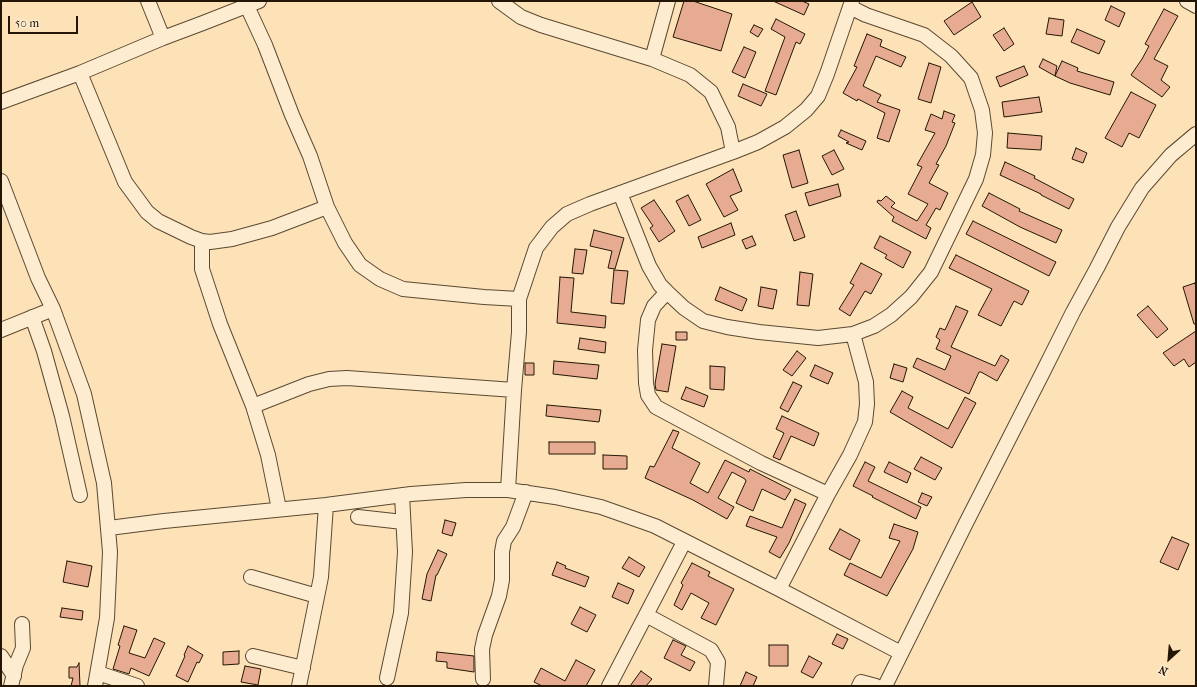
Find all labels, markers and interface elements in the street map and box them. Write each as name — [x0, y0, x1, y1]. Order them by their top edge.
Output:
scale bar — [10, 8, 80, 34]
text: 50 m — [15, 16, 39, 30]
north arrow — [1149, 639, 1189, 679]
text: N — [1157, 663, 1170, 678]

